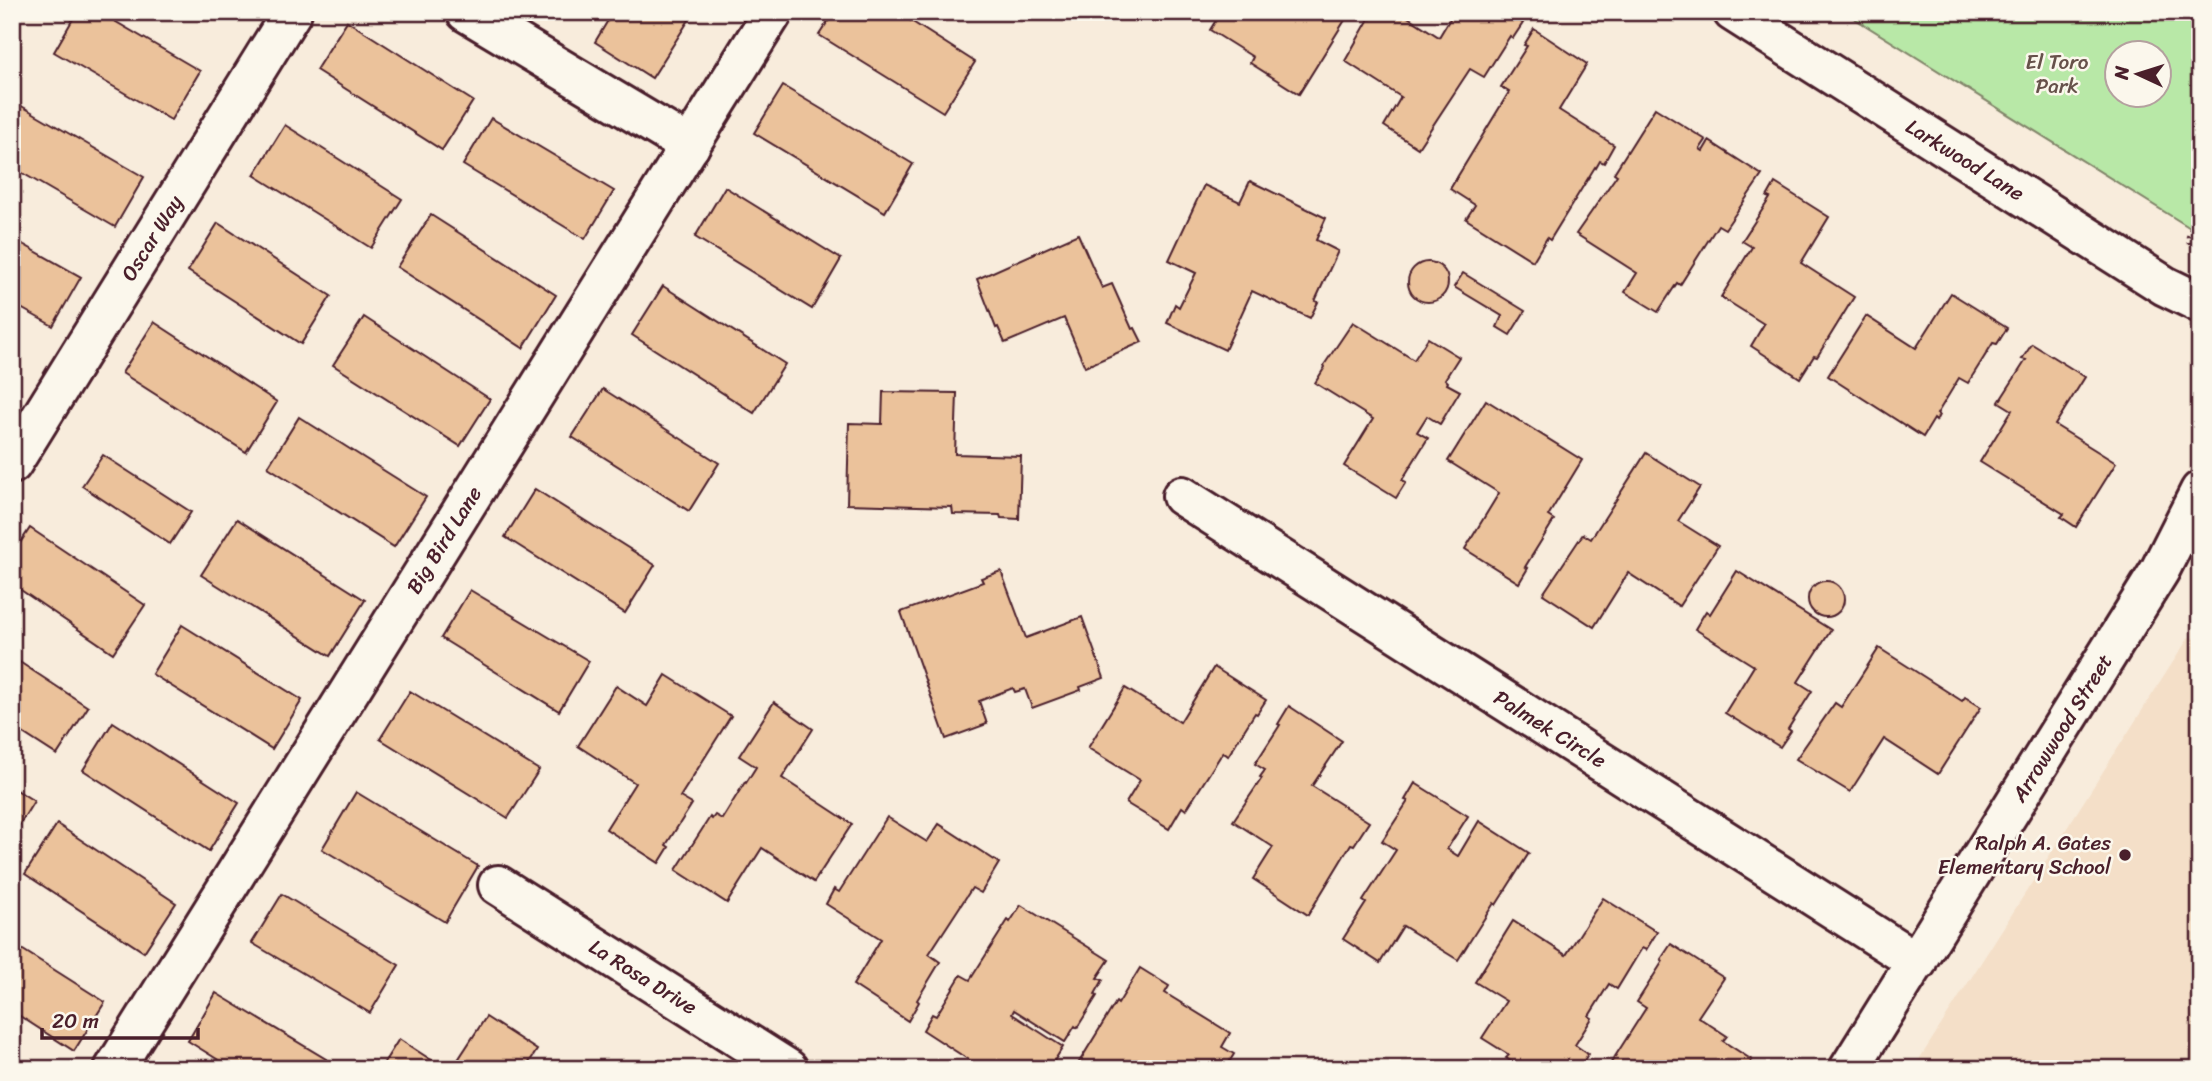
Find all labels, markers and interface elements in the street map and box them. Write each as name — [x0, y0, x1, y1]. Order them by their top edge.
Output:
north arrow — [2104, 38, 2174, 108]
park label: El Toro Park — [2026, 43, 2089, 105]
text: N — [2105, 64, 2139, 82]
street label: Larkwood Lane — [1898, 108, 2032, 212]
street label: Oscar Way — [110, 187, 194, 289]
street label: Big Bird Lane — [396, 478, 493, 602]
street label: Arrowwood Street — [2000, 646, 2123, 811]
street label: Palmek Circle — [1486, 679, 1614, 779]
place label: Ralph A. Gates Elementary School — [1938, 824, 2112, 886]
marker: Ralph A. Gates Elementary School — [2117, 847, 2133, 863]
street label: La Rosa Drive — [581, 928, 705, 1026]
scale bar — [42, 997, 198, 1041]
text: 20 m — [52, 1002, 99, 1040]

